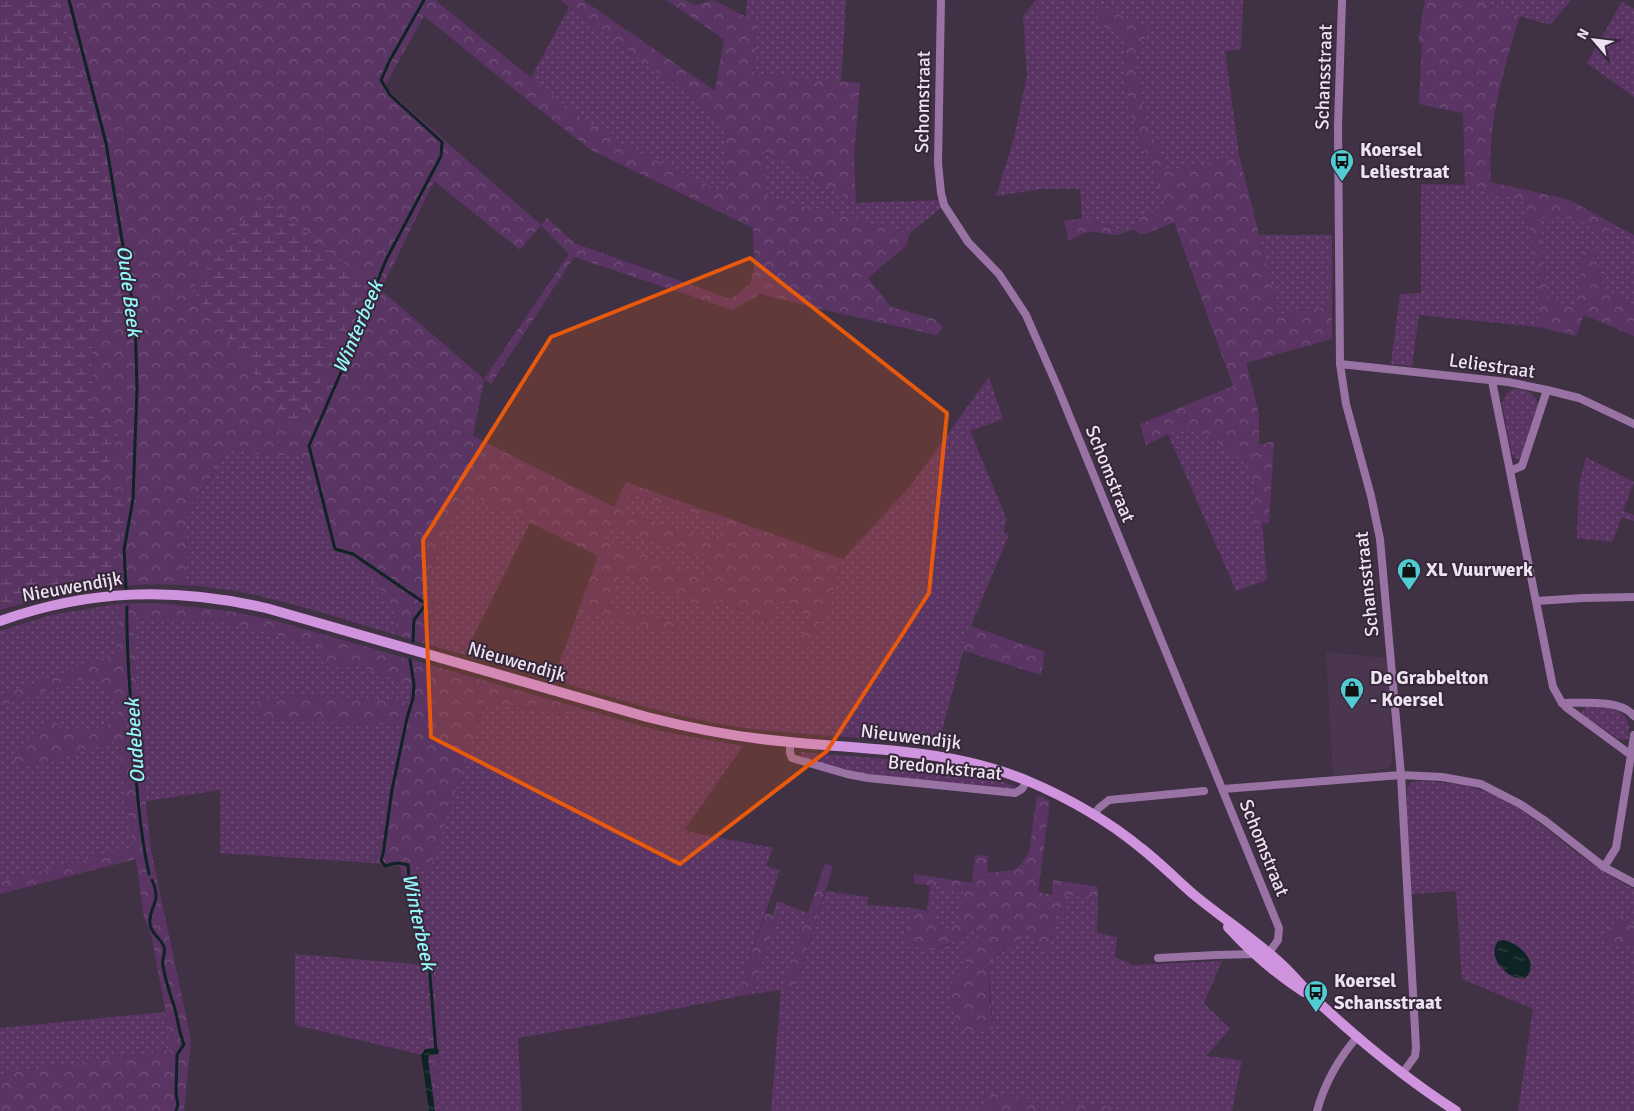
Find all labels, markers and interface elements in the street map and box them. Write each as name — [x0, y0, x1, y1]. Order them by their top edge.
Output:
north arrow — [1569, 15, 1619, 65]
street label: Schansstraat — [1310, 23, 1338, 130]
text: N — [1573, 26, 1593, 42]
street label: Schomstraat — [910, 50, 936, 153]
place label: Koersel Leliestraat — [1360, 138, 1449, 184]
bus stop icon: Koersel Leliestraat — [1329, 148, 1355, 182]
water label: Oude Beek — [111, 244, 147, 340]
water label: Winterbeek — [327, 275, 389, 377]
street label: Leliestraat — [1447, 348, 1537, 384]
street label: Schomstraat — [1080, 422, 1140, 526]
street label: Schansstraat — [1350, 530, 1384, 638]
shop icon: XL Vuurwerk — [1396, 557, 1422, 591]
place label: XL Vuurwerk — [1426, 558, 1533, 582]
street label: Nieuwendijk — [20, 566, 124, 608]
street label: Nieuwendijk — [465, 637, 569, 688]
place label: De Grabbelton - Koersel — [1370, 666, 1489, 712]
shop icon: De Grabbelton - Koersel — [1339, 676, 1365, 710]
water label: Oudebeek — [119, 696, 150, 784]
street label: Nieuwendijk — [859, 719, 963, 755]
street label: Bredonkstraat — [887, 750, 1004, 786]
street label: Schomstraat — [1234, 796, 1294, 900]
water label: Winterbeek — [397, 871, 442, 975]
place label: Koersel Schansstraat — [1334, 969, 1442, 1015]
bus stop icon: Koersel Schansstraat — [1303, 979, 1329, 1013]

